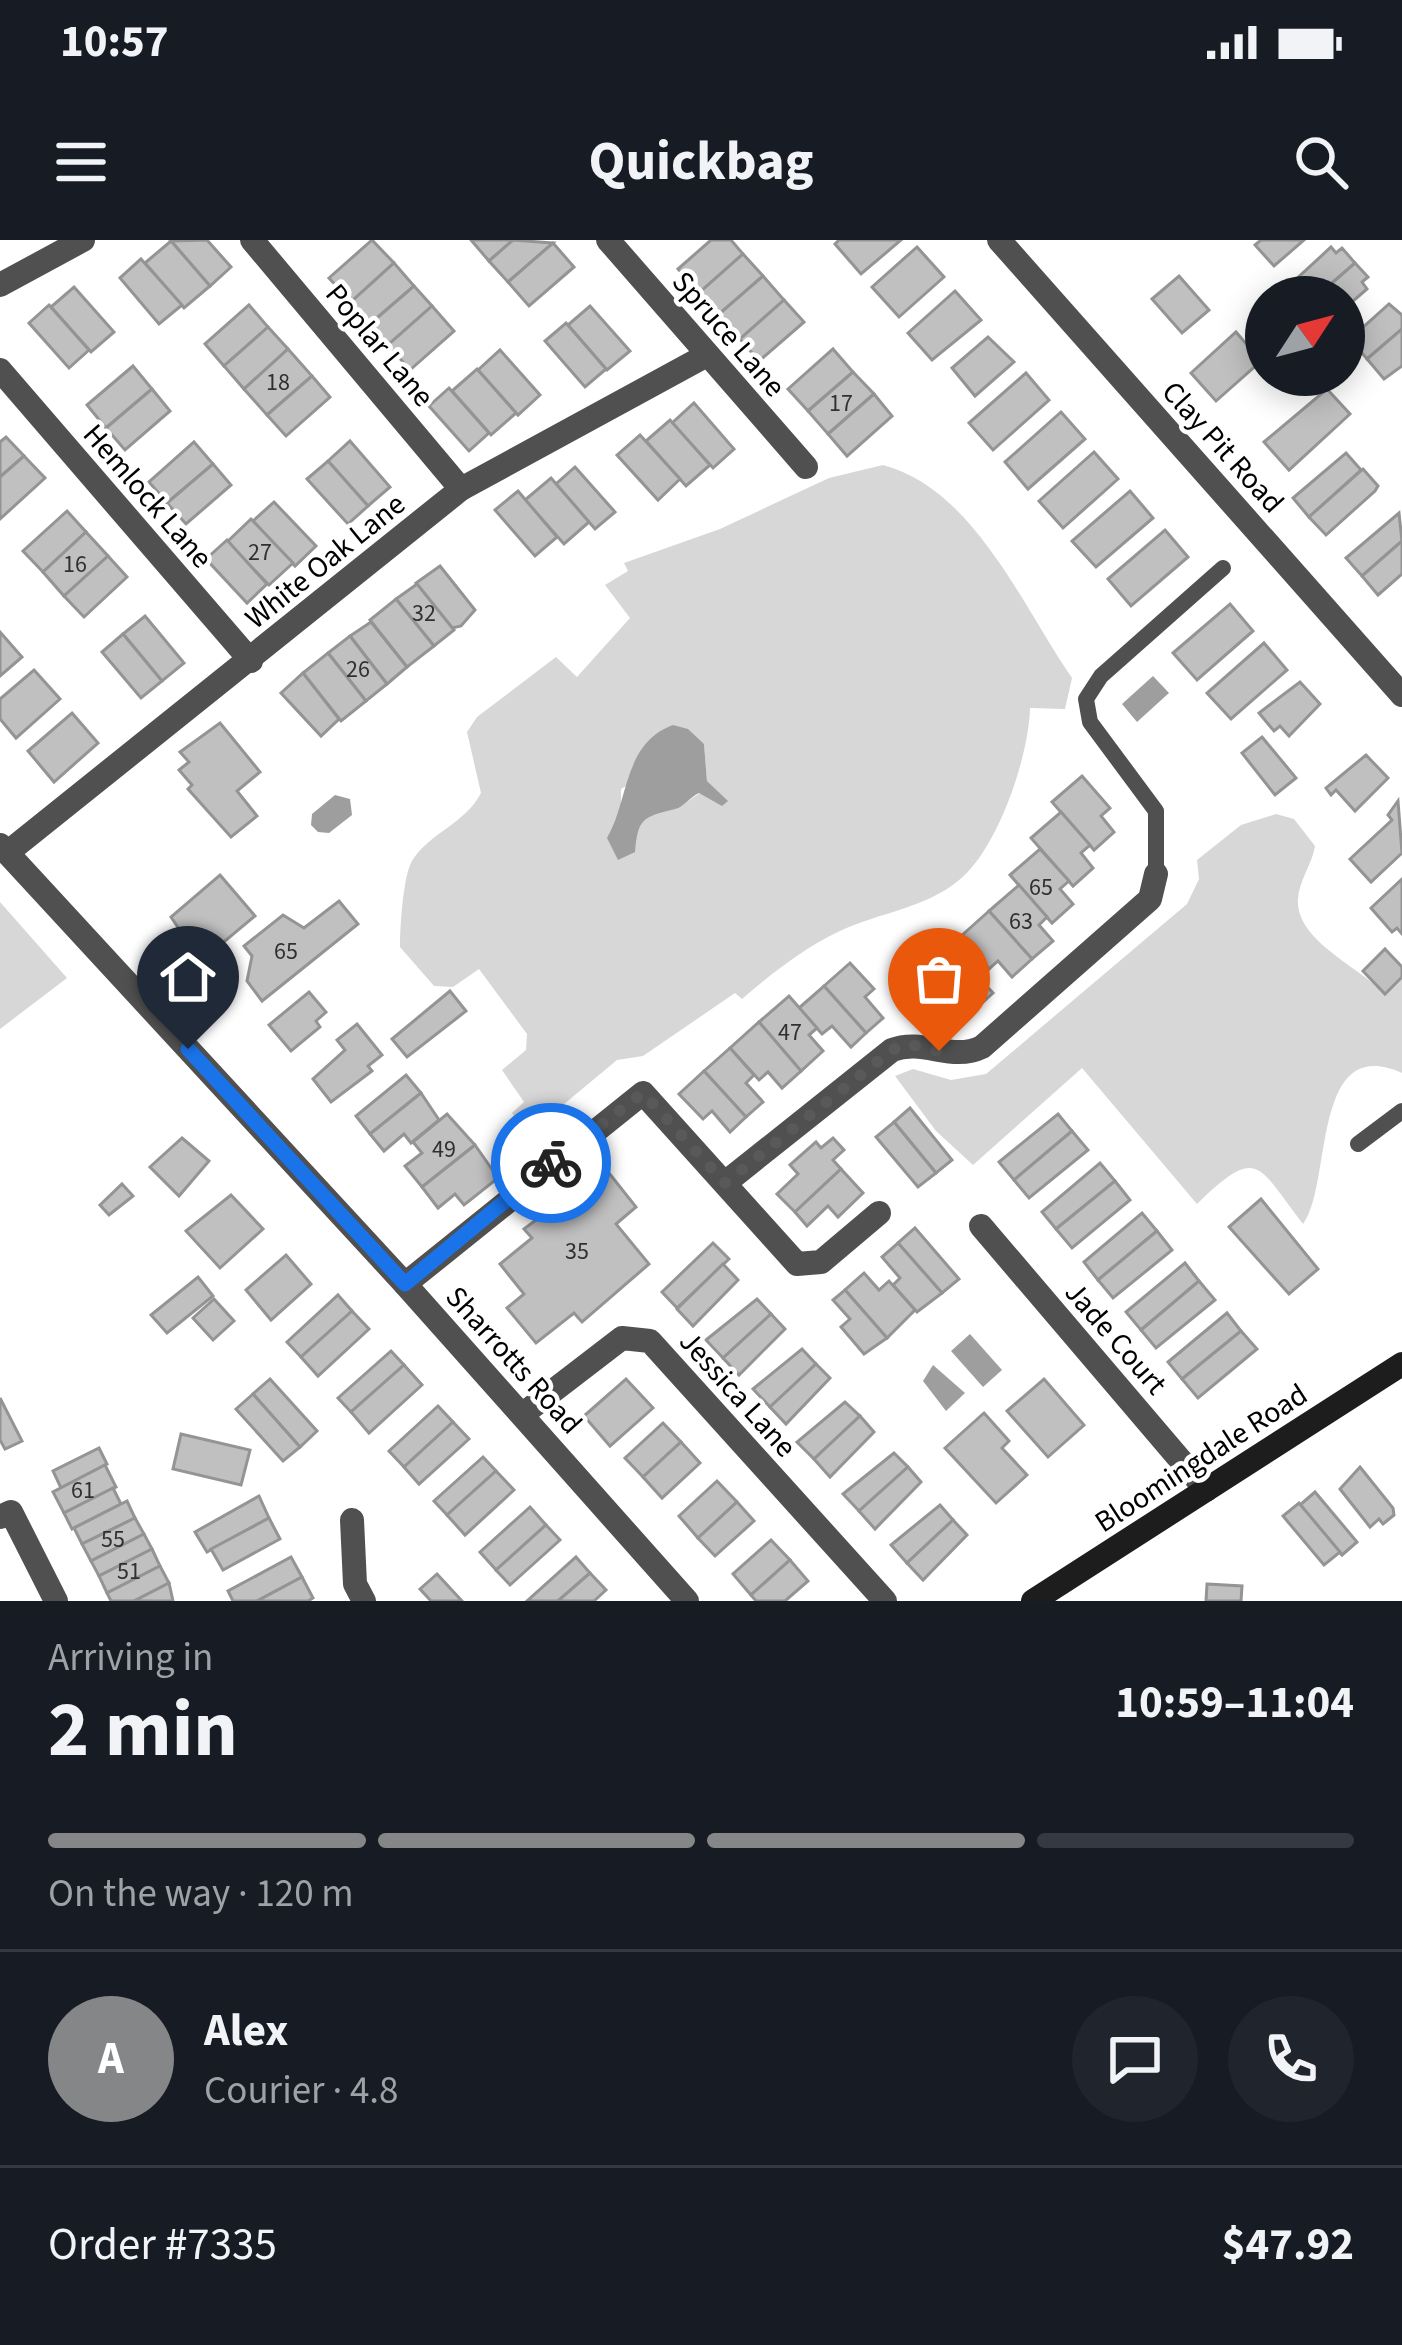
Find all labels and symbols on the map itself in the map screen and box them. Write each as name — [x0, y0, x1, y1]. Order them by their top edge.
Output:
street label: Spruce Lane — [662, 262, 795, 407]
street label: Poplar Lane — [315, 274, 444, 416]
north arrow — [1245, 276, 1365, 396]
house number: 18 — [266, 365, 290, 400]
street label: Clay Pit Road — [1152, 372, 1294, 523]
house number: 17 — [829, 386, 853, 421]
street label: Hemlock Lane — [73, 415, 222, 578]
street label: White Oak Lane — [236, 483, 415, 639]
house number: 27 — [248, 535, 272, 570]
house number: 16 — [63, 547, 87, 582]
house number: 32 — [412, 596, 436, 631]
house number: 26 — [346, 652, 370, 687]
house number: 65 — [1029, 870, 1053, 905]
house number: 63 — [1009, 904, 1033, 939]
pin — [137, 926, 239, 1049]
pin — [888, 928, 990, 1051]
house number: 65 — [274, 934, 298, 969]
house number: 47 — [778, 1015, 802, 1050]
courier — [491, 1103, 611, 1223]
house number: 49 — [432, 1132, 456, 1167]
house number: 35 — [565, 1234, 589, 1269]
street label: Jade Court — [1054, 1272, 1177, 1404]
street label: Sharrotts Road — [435, 1277, 592, 1444]
street label: Jessica Lane — [669, 1322, 806, 1467]
street label: Bloomingdale Road — [1086, 1373, 1316, 1543]
house number: 61 — [71, 1473, 95, 1508]
house number: 55 — [101, 1522, 125, 1557]
house number: 51 — [117, 1554, 141, 1589]

